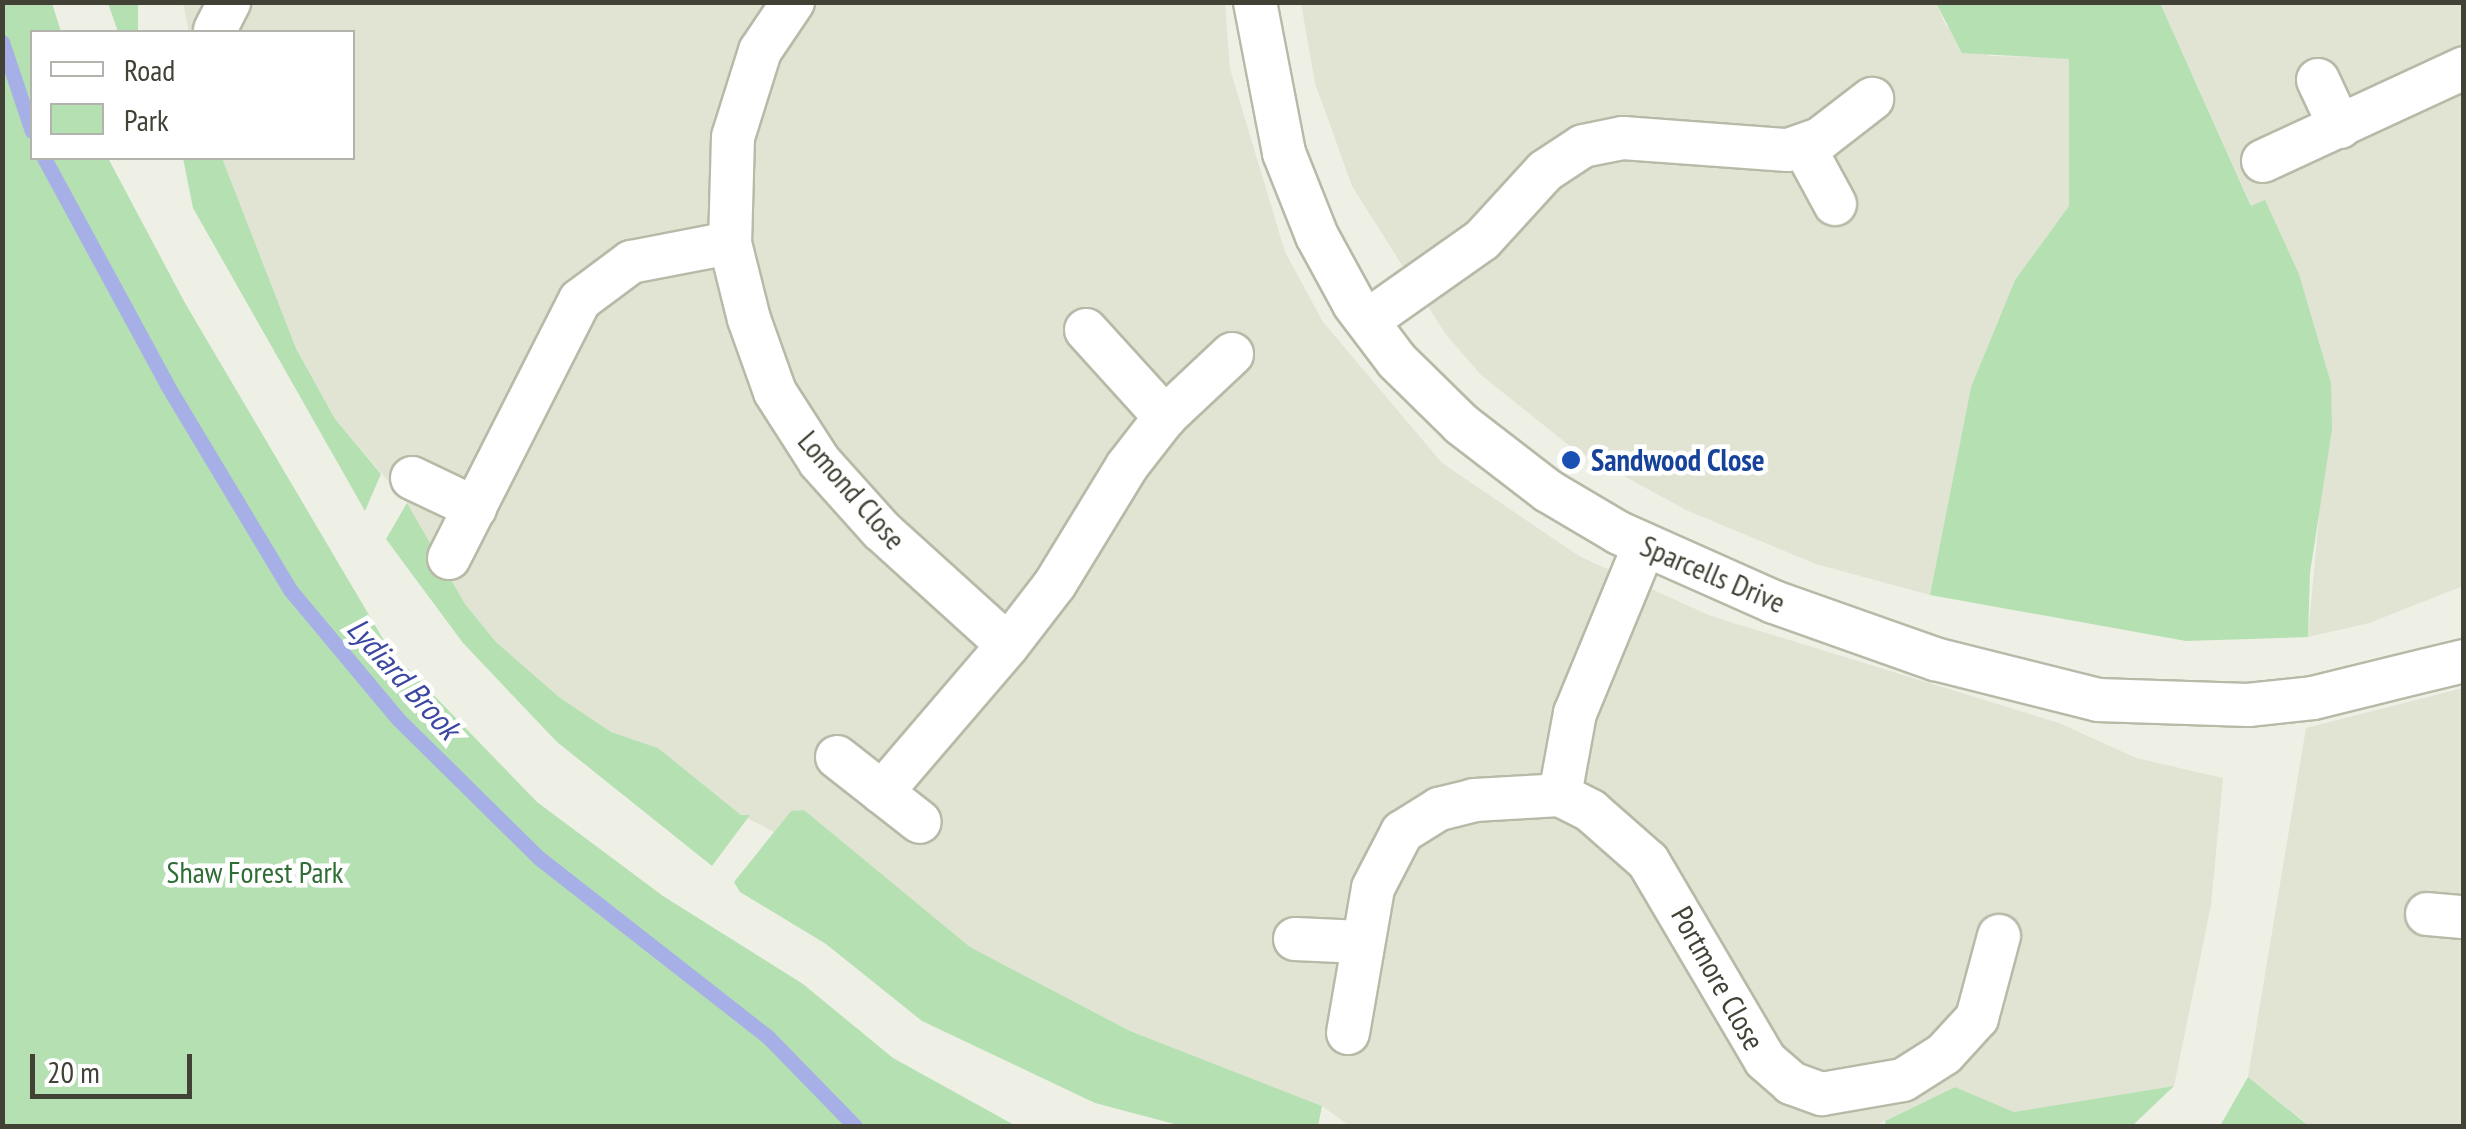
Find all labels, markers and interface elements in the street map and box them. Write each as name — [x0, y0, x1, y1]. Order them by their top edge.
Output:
legend — [30, 30, 355, 160]
text: Road — [124, 50, 175, 89]
text: Park — [124, 100, 169, 139]
street label: Lomond Close — [791, 423, 913, 557]
place label: Sandwood Close — [1591, 442, 1765, 478]
marker: Sandwood Close — [1560, 449, 1582, 471]
street label: Sparcells Drive — [1635, 527, 1791, 621]
water label: Lydiard Brook — [340, 610, 468, 746]
park label: Shaw Forest Park — [166, 854, 344, 890]
street label: Portmore Close — [1664, 900, 1772, 1056]
scale bar — [35, 1034, 198, 1096]
text: 20 m — [47, 1052, 100, 1091]

